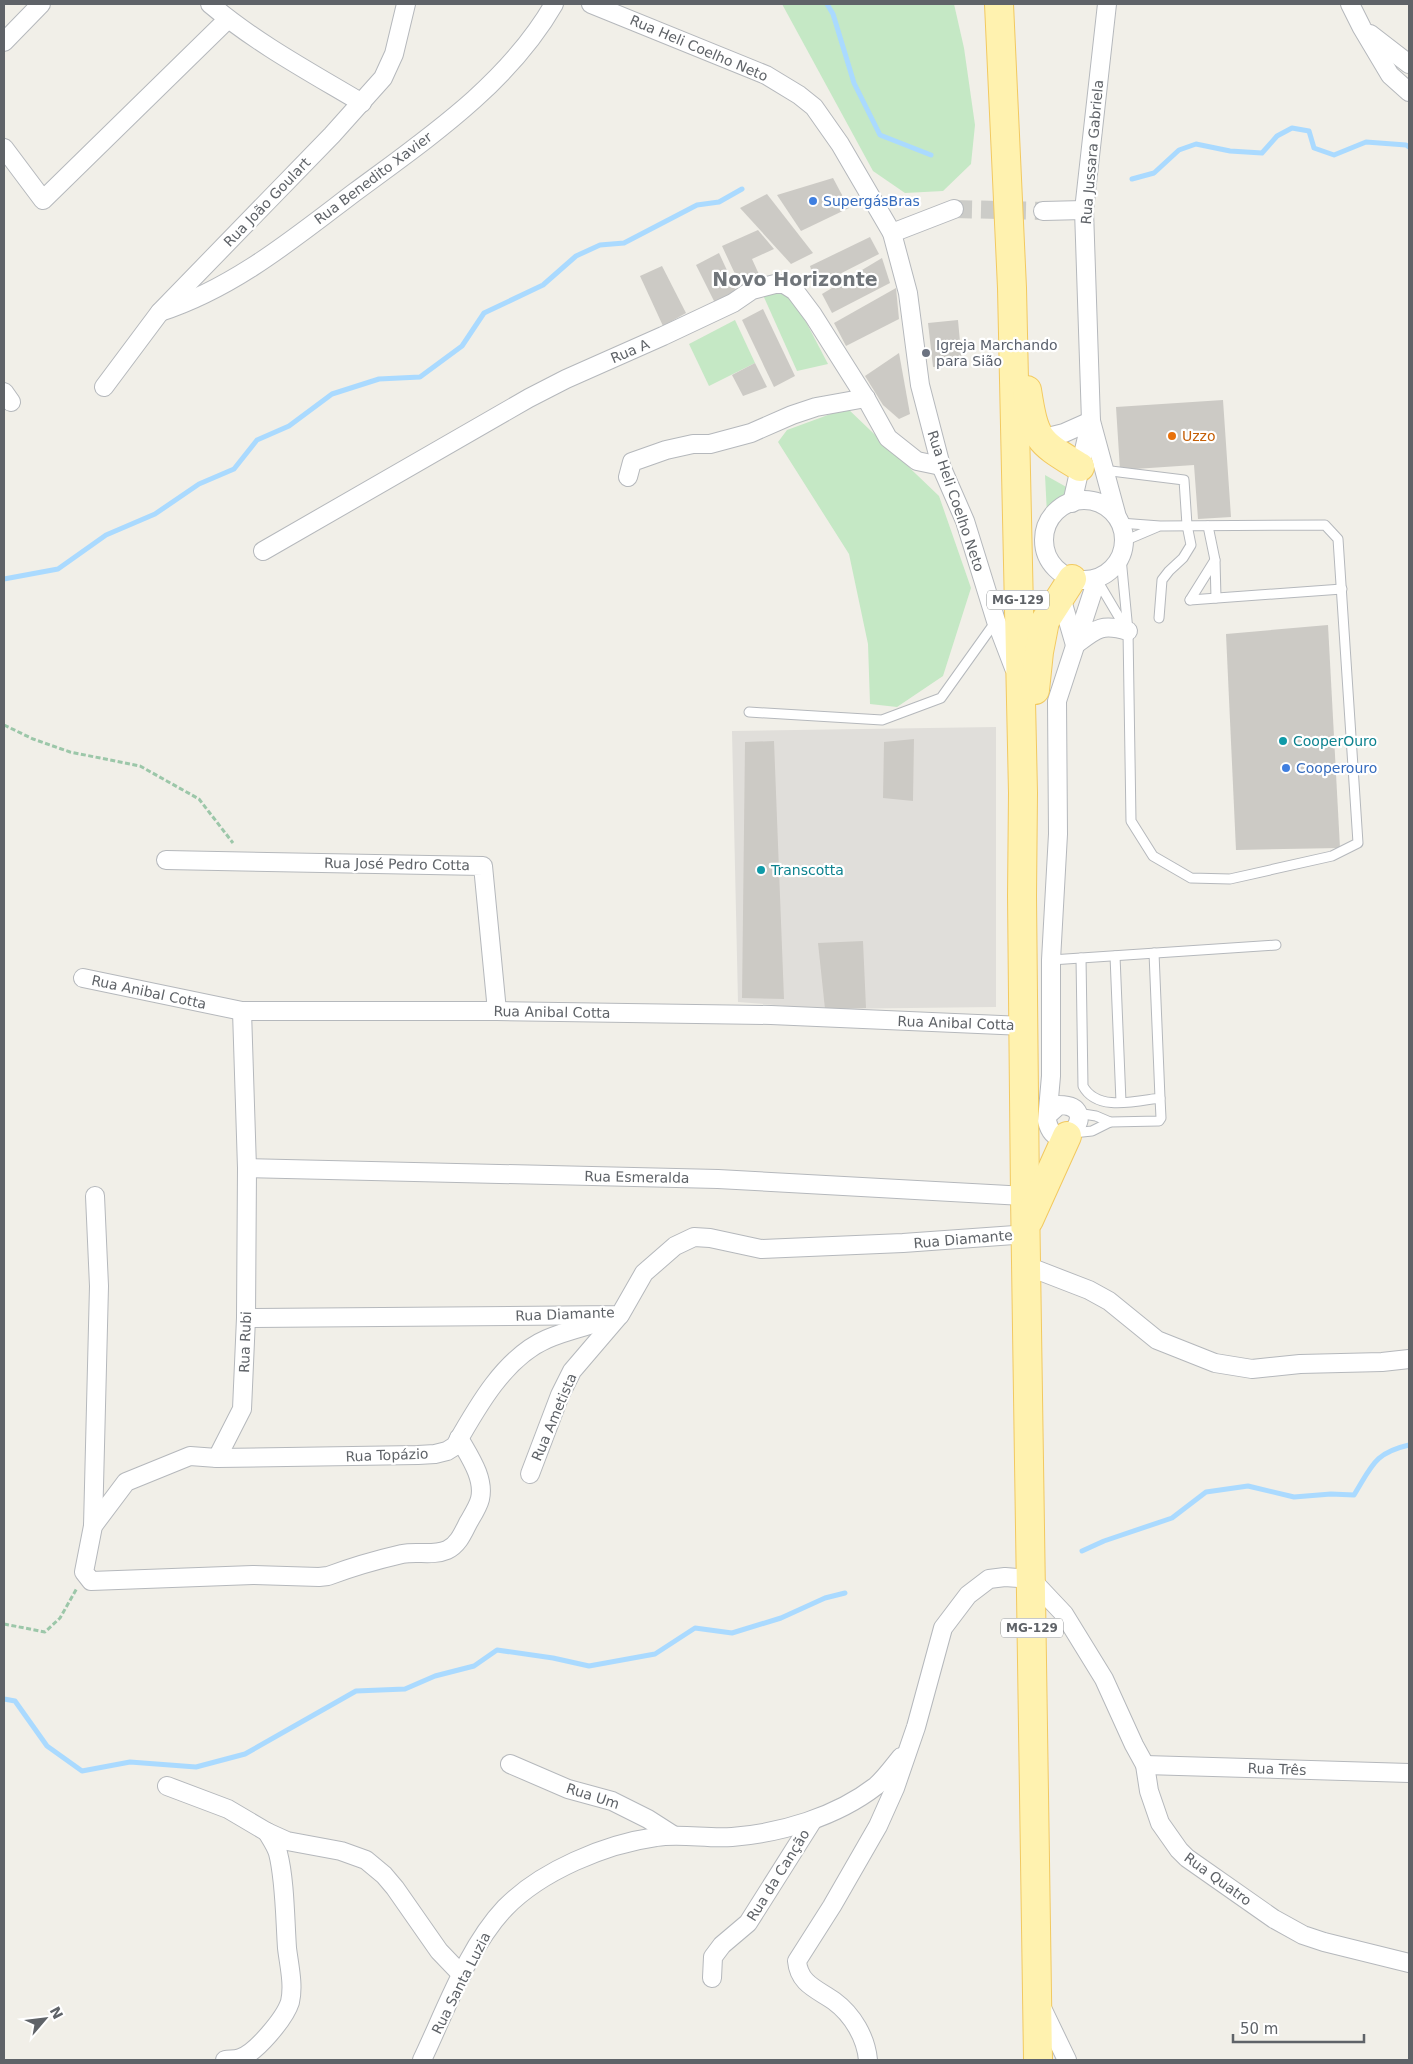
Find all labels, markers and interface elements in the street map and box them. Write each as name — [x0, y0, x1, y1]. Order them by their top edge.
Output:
street label: Rua Heli Coelho Neto — [628, 12, 770, 84]
street label: Rua Jussara Gabriela — [1078, 79, 1106, 225]
street label: Rua Benedito Xavier — [311, 129, 435, 227]
street label: Rua João Goulart — [221, 154, 314, 250]
place label: SupergásBras — [823, 193, 920, 209]
marker: SupergásBras — [807, 195, 819, 207]
district label: Novo Horizonte — [712, 268, 878, 290]
street label: Rua A — [608, 336, 652, 366]
place label: Igreja Marchando para Sião — [936, 337, 1058, 369]
marker: Igreja Marchando para Sião — [920, 347, 932, 359]
street label: Rua Heli Coelho Neto — [924, 428, 988, 574]
place label: Uzzo — [1182, 428, 1216, 444]
marker: Uzzo — [1166, 430, 1178, 442]
road number: MG-129 — [987, 590, 1049, 610]
place label: CooperOuro — [1293, 733, 1377, 749]
marker: CooperOuro — [1277, 735, 1289, 747]
place label: Cooperouro — [1296, 760, 1377, 776]
marker: Cooperouro — [1280, 762, 1292, 774]
street label: Rua José Pedro Cotta — [324, 855, 470, 873]
place label: Transcotta — [770, 862, 844, 878]
marker: Transcotta — [755, 864, 767, 876]
street label: Rua Anibal Cotta — [90, 972, 208, 1012]
street label: Rua Anibal Cotta — [493, 1003, 611, 1021]
street label: Rua Anibal Cotta — [897, 1013, 1015, 1033]
street label: Rua Esmeralda — [584, 1168, 690, 1186]
street label: Rua Diamante — [913, 1227, 1013, 1251]
street label: Rua Diamante — [515, 1304, 615, 1324]
street label: Rua Rubi — [236, 1311, 254, 1373]
street label: Rua Ametista — [528, 1371, 580, 1463]
street label: Rua Topázio — [345, 1446, 429, 1464]
road number: MG-129 — [1001, 1619, 1063, 1638]
street label: Rua Três — [1247, 1760, 1307, 1778]
street label: Rua Um — [564, 1780, 622, 1812]
street label: Rua da Canção — [743, 1826, 813, 1924]
street label: Rua Quatro — [1181, 1849, 1255, 1909]
street label: Rua Santa Luzia — [428, 1929, 494, 2037]
north arrow — [20, 1994, 70, 2044]
text: N — [47, 2004, 66, 2022]
scale bar — [1233, 2012, 1364, 2044]
text: 50 m — [1240, 2020, 1278, 2038]

